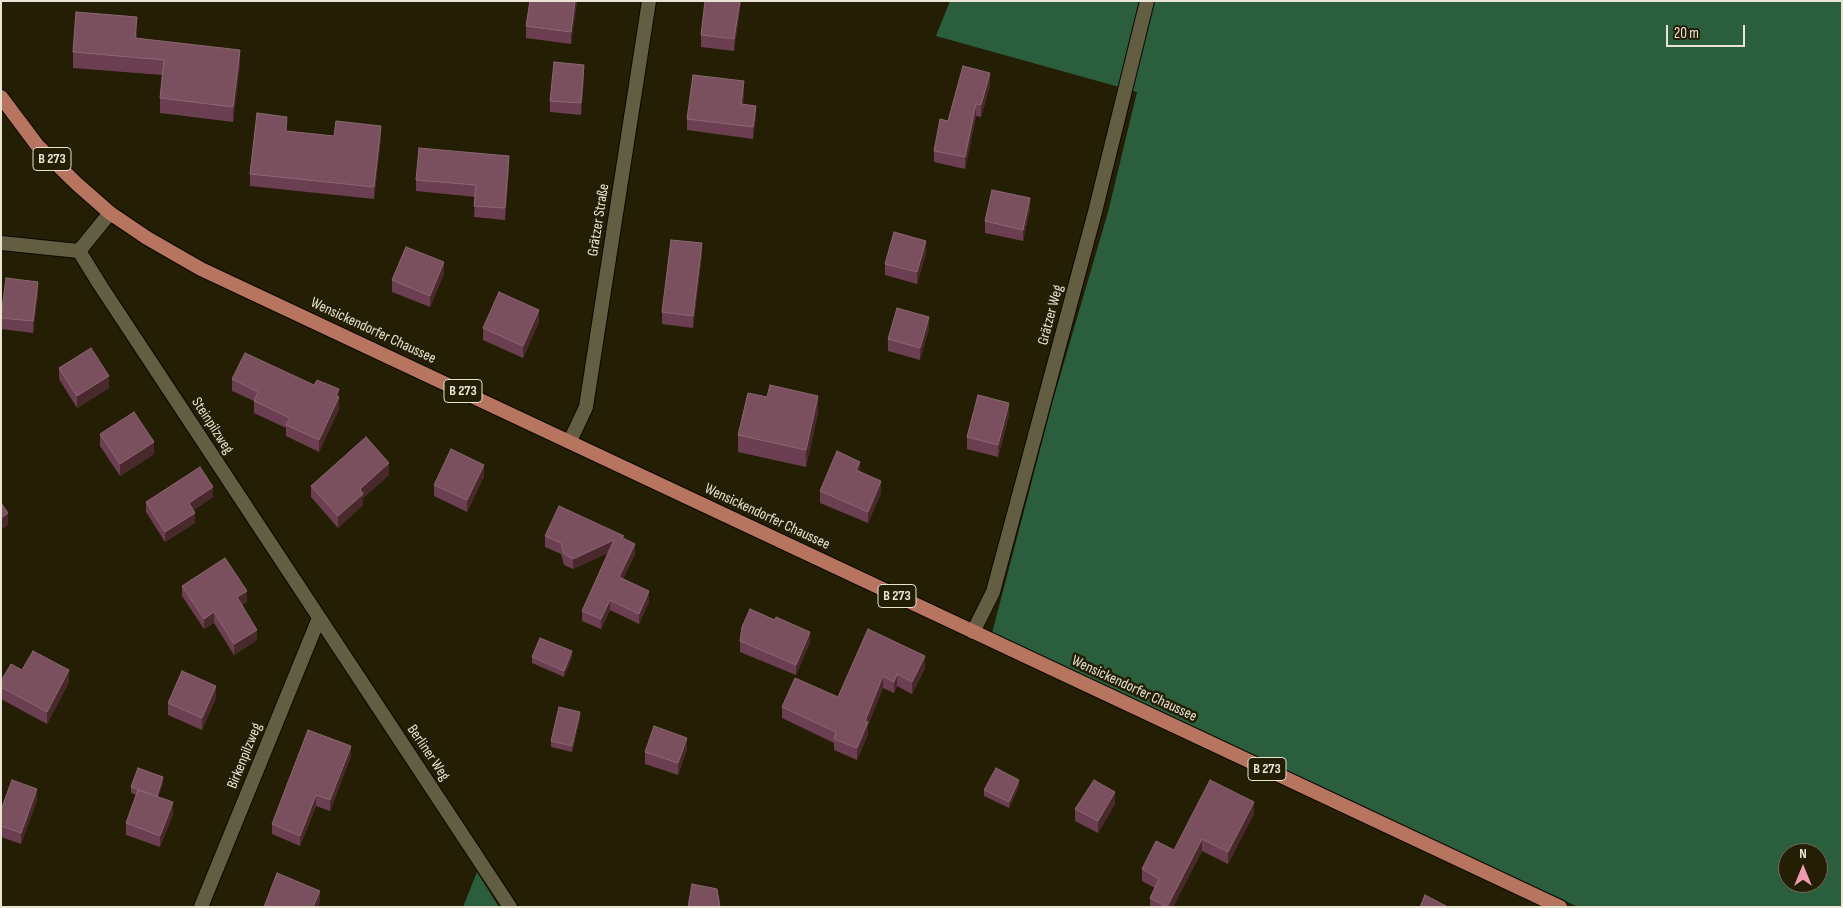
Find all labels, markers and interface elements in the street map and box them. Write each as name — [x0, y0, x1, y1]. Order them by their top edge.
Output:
scale bar — [1668, 15, 1747, 47]
text: 20 m — [1674, 24, 1699, 43]
road number: B 273 — [33, 148, 71, 170]
street label: Grätzer Straße — [584, 182, 614, 258]
street label: Grätzer Weg — [1034, 283, 1068, 347]
street label: Wensickendorfer Chaussee — [307, 294, 439, 368]
road number: B 273 — [444, 380, 482, 402]
street label: Steinpilzweg — [187, 394, 237, 458]
street label: Wensickendorfer Chaussee — [701, 480, 833, 554]
road number: B 273 — [878, 584, 916, 608]
street label: Wensickendorfer Chaussee — [1068, 652, 1200, 726]
street label: Birkenpilzweg — [224, 721, 266, 791]
street label: Berliner Weg — [403, 722, 453, 784]
road number: B 273 — [1248, 758, 1286, 781]
north arrow — [1778, 843, 1828, 893]
text: N — [1799, 845, 1807, 862]

